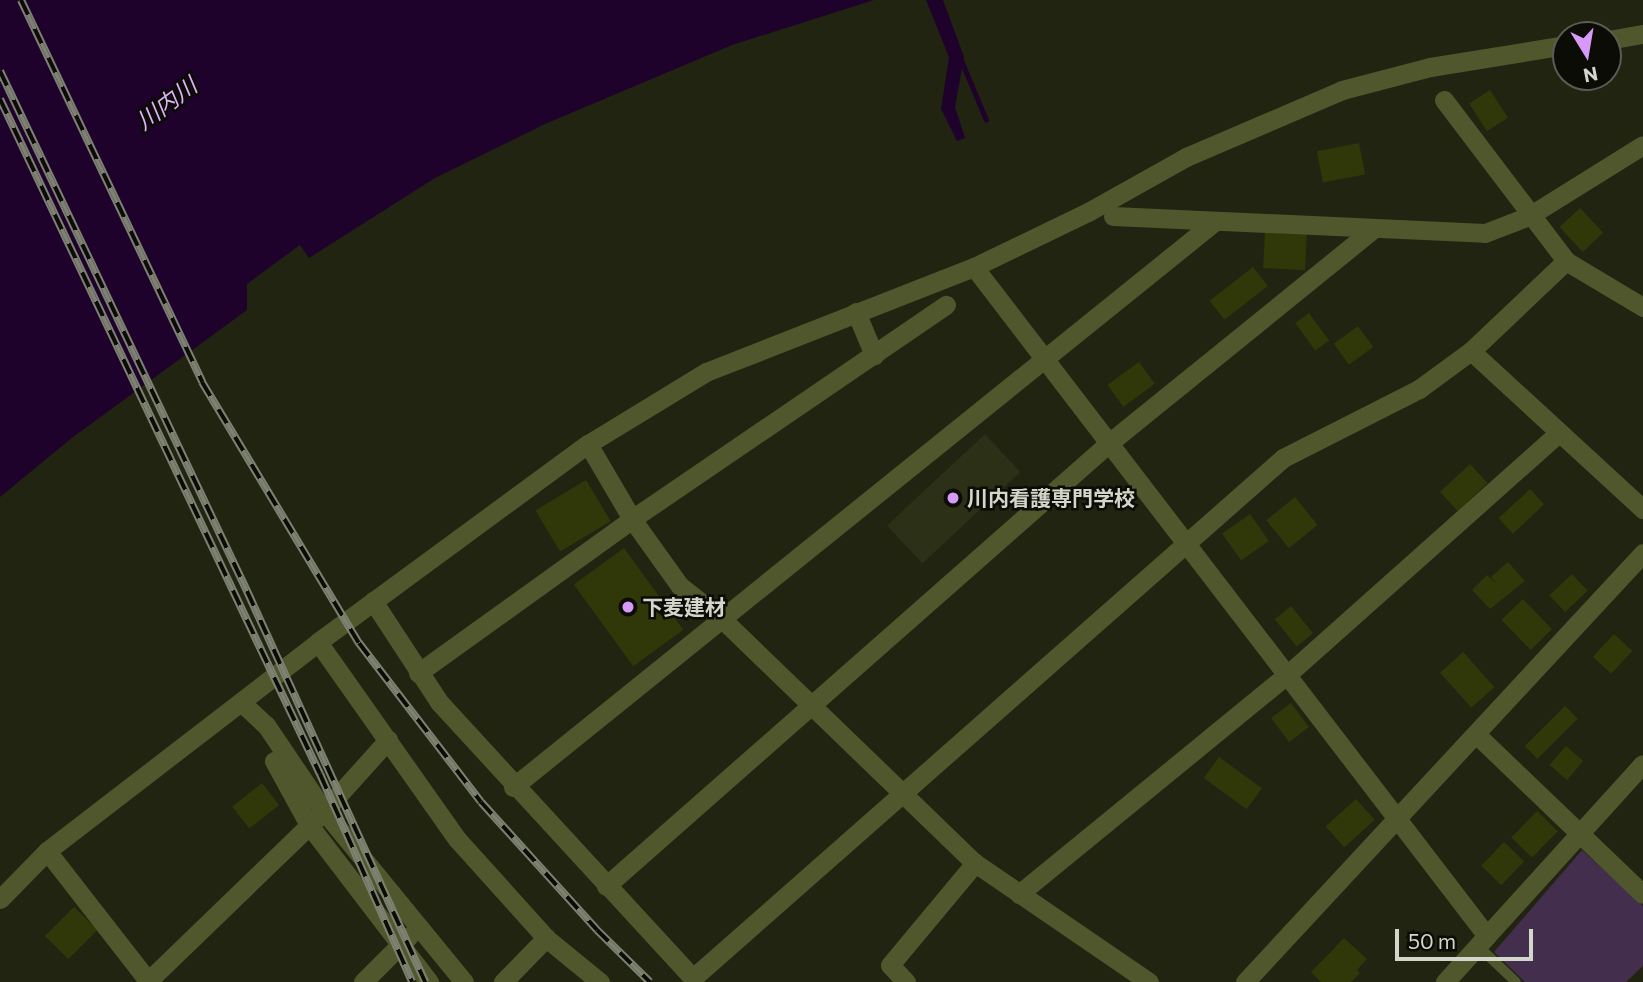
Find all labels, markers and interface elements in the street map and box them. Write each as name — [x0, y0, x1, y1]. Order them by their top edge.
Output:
north arrow — [1552, 21, 1622, 91]
text: N — [1582, 62, 1600, 88]
water label: 川内川 — [130, 71, 202, 135]
place label: 川内看護専門学校 — [967, 485, 1135, 511]
marker: 川内看護専門学校 — [945, 490, 961, 506]
place label: 下麦建材 — [642, 594, 726, 620]
marker: 下麦建材 — [620, 599, 636, 615]
scale bar — [1398, 916, 1536, 960]
text: 50 m — [1408, 928, 1456, 953]

